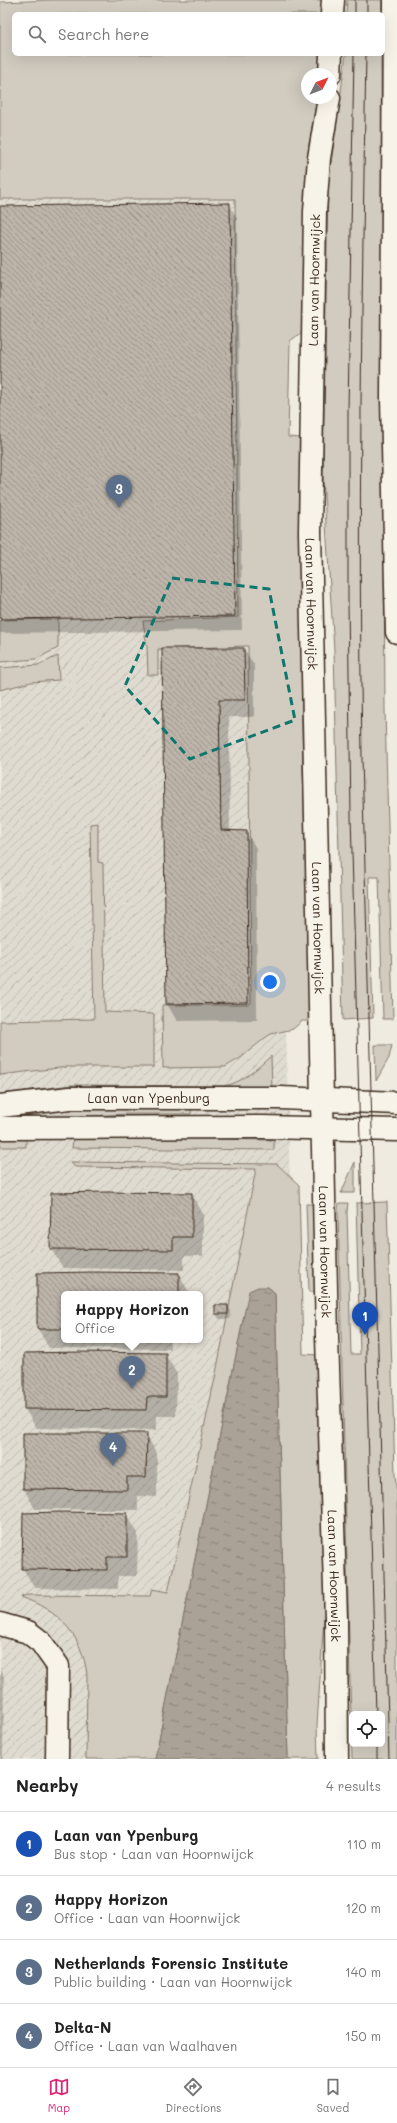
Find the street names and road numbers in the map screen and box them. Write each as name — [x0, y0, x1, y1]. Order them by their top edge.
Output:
street label: Laan van Hoornwijck — [304, 214, 323, 346]
street label: Laan van Hoornwijck — [302, 538, 322, 670]
street label: Laan van Hoornwijck — [309, 862, 329, 994]
street label: Laan van Ypenburg — [87, 1089, 210, 1106]
street label: Laan van Hoornwijck — [316, 1186, 336, 1318]
street label: Laan van Hoornwijck — [325, 1509, 345, 1642]

